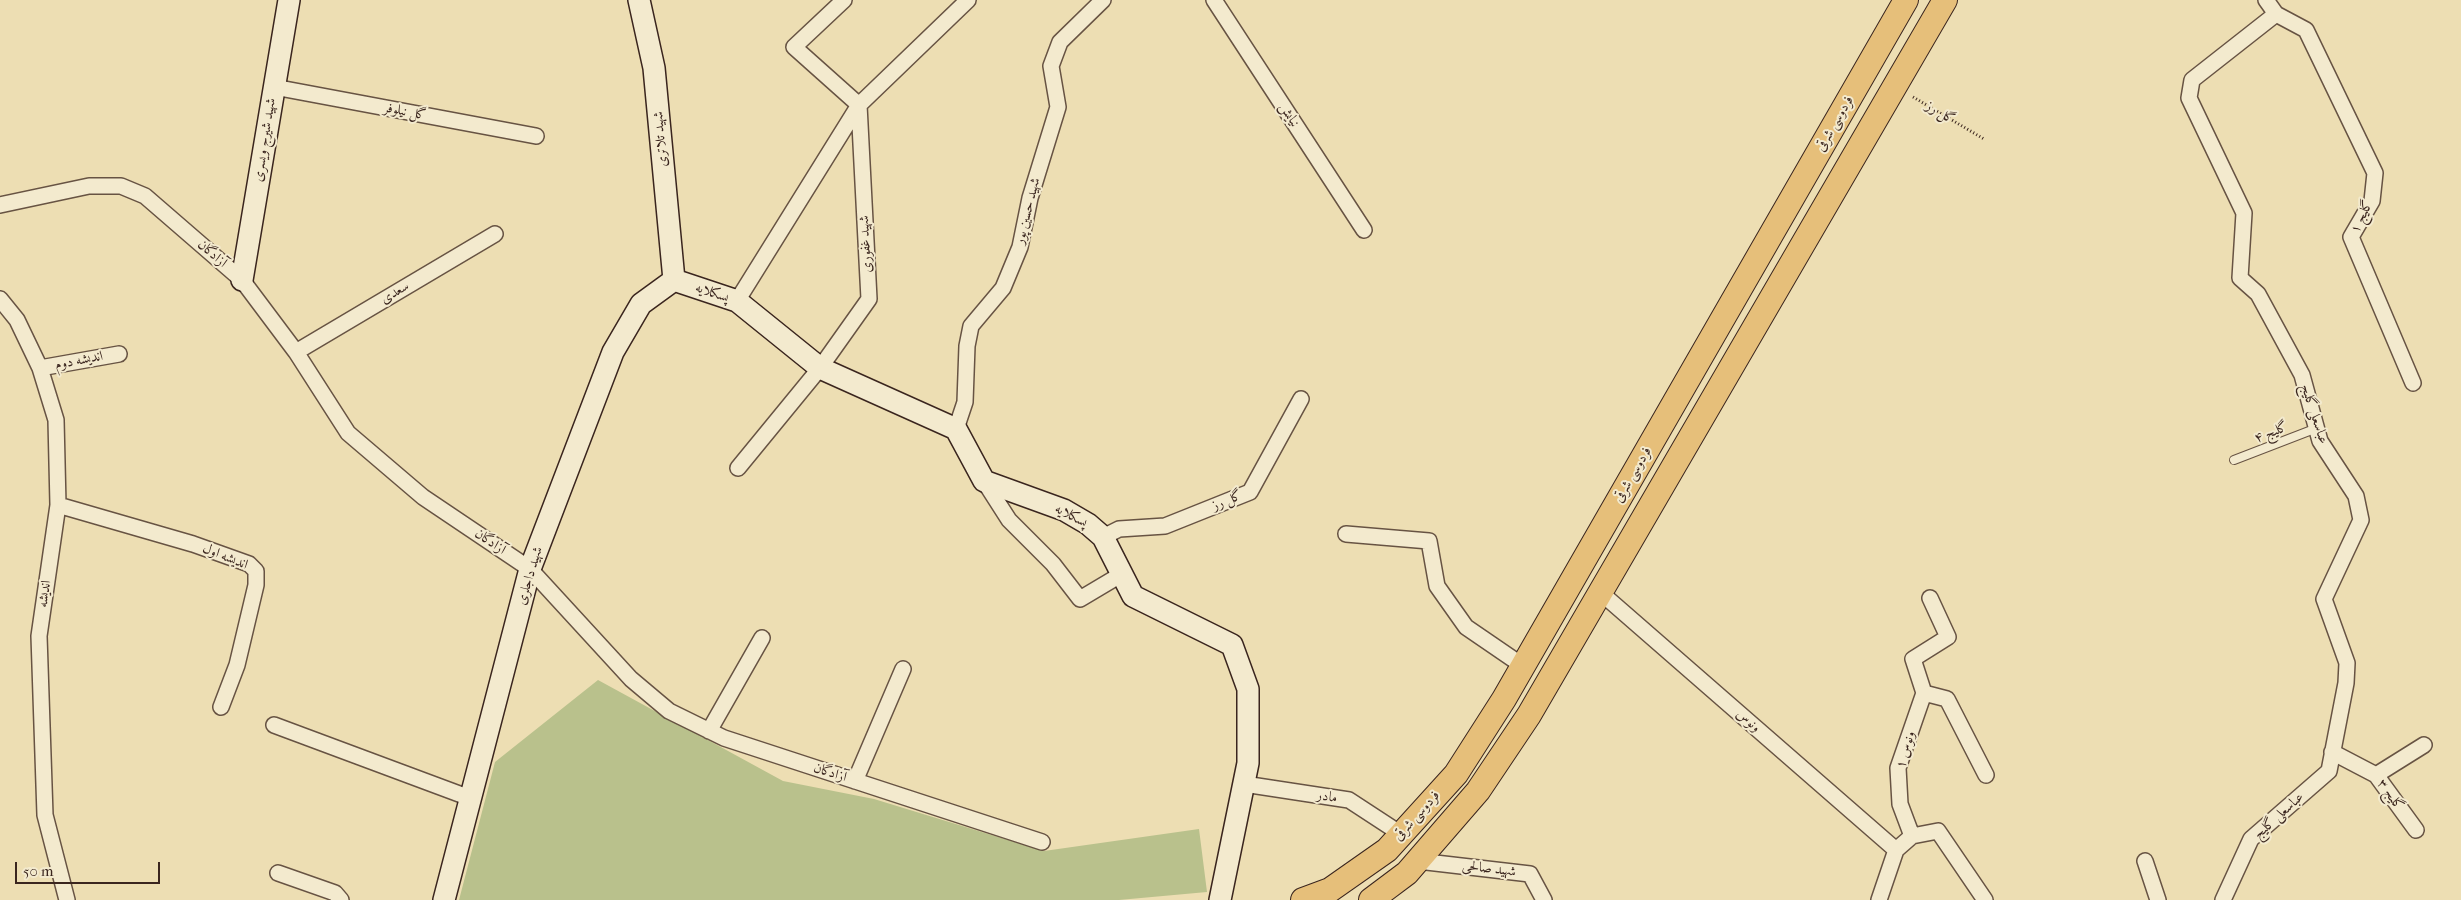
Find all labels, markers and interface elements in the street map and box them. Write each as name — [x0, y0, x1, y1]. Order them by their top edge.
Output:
street label: فردوسی شرقی — [1812, 93, 1858, 155]
street label: شهید شیرج ویسری — [250, 97, 280, 183]
street label: گل رز — [1922, 98, 1958, 128]
street label: گل نیلوفر — [382, 100, 428, 124]
street label: نیایش — [1275, 100, 1303, 130]
street label: شهید تلاتری — [650, 110, 672, 168]
street label: شهید حسین پور — [1012, 176, 1044, 246]
street label: گلیج ۱ — [2347, 198, 2377, 236]
street label: شهید غفوری — [856, 215, 876, 273]
street label: آزادگان — [194, 236, 230, 272]
street label: سعدی — [378, 278, 412, 308]
street label: پسکلایه — [693, 279, 731, 307]
street label: اندیشه دوم — [54, 348, 104, 374]
street label: عباسعلی گلیج — [2296, 382, 2332, 446]
street label: گلیج ۴ — [2252, 419, 2290, 447]
street label: فردوسی شرقی — [1610, 444, 1656, 506]
street label: گل رز — [1210, 487, 1244, 515]
street label: پسکلایه — [1052, 500, 1090, 532]
street label: آزادگان — [471, 526, 509, 558]
street label: اندیشه اول — [200, 540, 250, 574]
street label: شهید داجلری — [513, 545, 547, 607]
street label: اندیشه — [35, 579, 55, 609]
street label: ونوس — [1732, 706, 1764, 736]
street label: ونوس ۱ — [1893, 729, 1919, 771]
street label: آزادگان — [811, 760, 849, 786]
street label: گلیج ۳ — [2373, 776, 2407, 814]
street label: مادر — [1316, 787, 1338, 807]
street label: فردوسی شرقی — [1390, 788, 1444, 844]
street label: عباسعلی گلیج — [2250, 789, 2308, 843]
scale bar — [18, 852, 162, 884]
street label: شهید صالحی — [1461, 857, 1517, 881]
text: 50 m — [23, 862, 53, 880]

